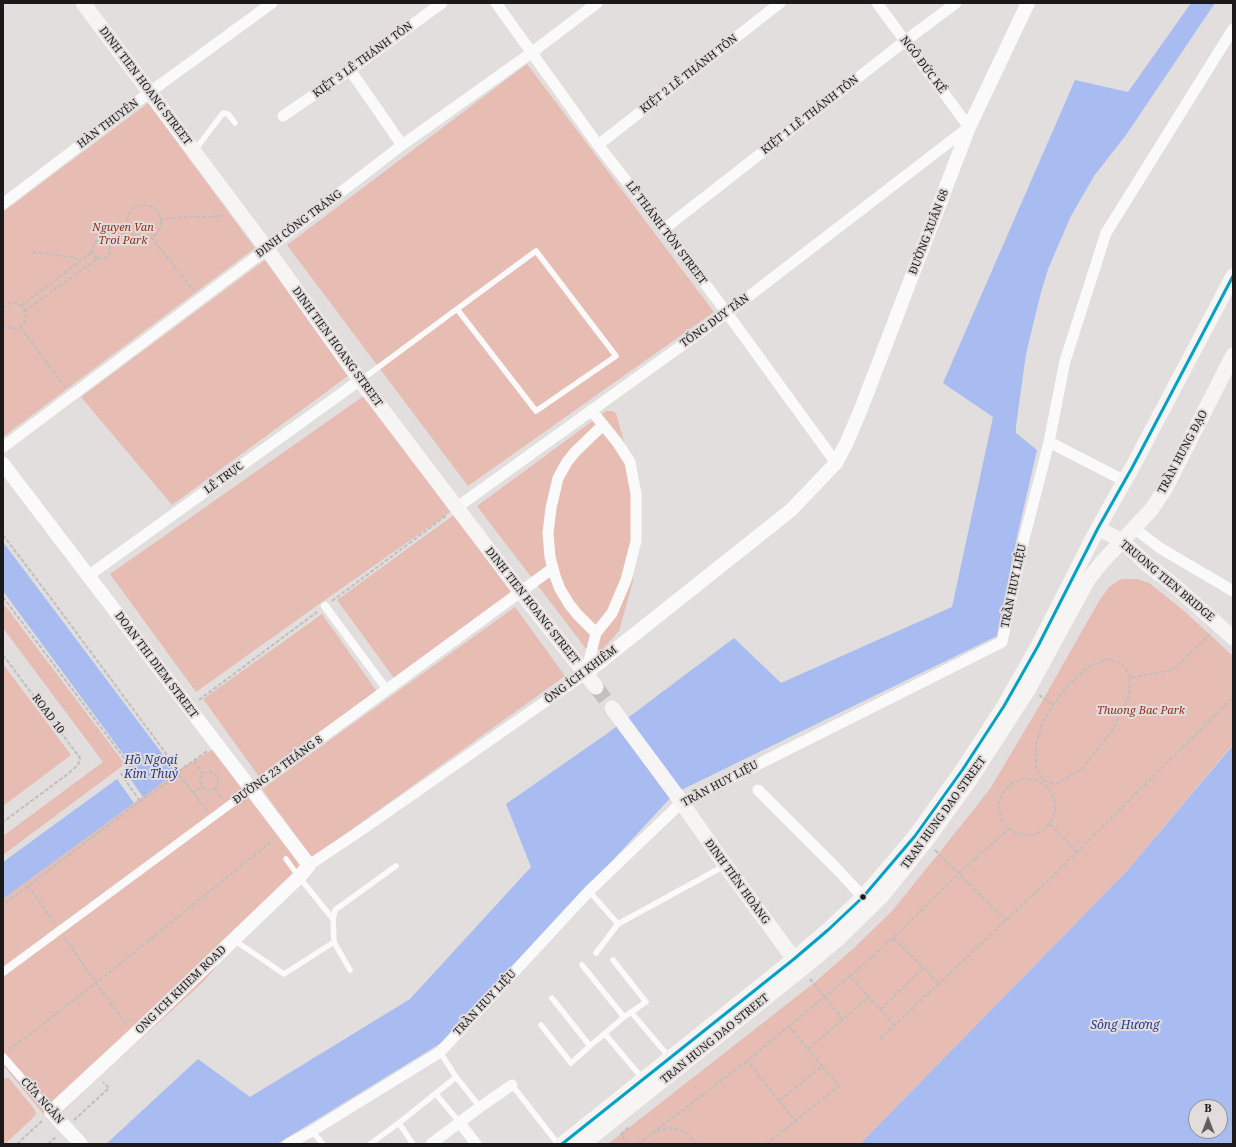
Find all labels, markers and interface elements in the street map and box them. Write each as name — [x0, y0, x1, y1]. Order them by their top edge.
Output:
street label: KIỆT 3 LÊ THÁNH TÔN — [311, 19, 415, 101]
street label: DINH TIEN HOANG STREET — [96, 24, 194, 148]
street label: KIỆT 2 LÊ THÁNH TÔN — [638, 32, 740, 116]
street label: NGÔ ĐỨC KẾ — [897, 34, 949, 96]
street label: KIỆT 1 LÊ THÁNH TÔN — [759, 73, 861, 157]
street label: HÀN THUYÊN — [75, 97, 141, 151]
street label: LÊ THÁNH TÔN STREET — [623, 179, 709, 287]
street label: ĐINH CÔNG TRÁNG — [254, 187, 344, 261]
street label: ĐƯỜNG XUÂN 68 — [907, 188, 951, 276]
park label: Nguyen Van Troi Park — [92, 221, 154, 247]
street label: DINH TIEN HOANG STREET — [289, 285, 385, 409]
street label: TỐNG DUY TÂN — [678, 292, 752, 350]
street label: TRẦN HƯNG ĐẠO — [1155, 408, 1211, 496]
street label: LÊ TRỰC — [202, 459, 246, 497]
street label: TRUONG TIEN BRIDGE — [1117, 538, 1217, 624]
street label: TRẦN HUY LIỆU — [999, 543, 1029, 629]
street label: DINH TIEN HOANG STREET — [482, 545, 582, 667]
street label: DOAN THI DIEM STREET — [112, 609, 200, 721]
street label: ÔNG ÍCH KHIÊM — [542, 643, 620, 707]
street label: ROAD 10 — [29, 692, 67, 736]
park label: Thuong Bac Park — [1097, 704, 1185, 718]
street label: ĐƯỜNG 23 THÁNG 8 — [231, 733, 325, 807]
water label: Hồ Ngoại Kim Thuỷ — [124, 754, 178, 782]
street label: TRAN HUNG DAO STREET — [899, 754, 989, 872]
street label: TRẦN HUY LIỆU — [679, 758, 761, 810]
street label: ĐINH TIÊN HOÀNG — [702, 837, 772, 927]
unlabelled marker — [858, 892, 868, 902]
street label: ONG ICH KHIEM ROAD — [133, 943, 229, 1037]
street label: TRẦN HUY LIỆU — [451, 967, 519, 1039]
street label: TRAN HUNG DAO STREET — [658, 991, 772, 1087]
water label: Sông Hương — [1090, 1019, 1160, 1033]
street label: CỬA NGĂN — [18, 1075, 66, 1127]
north arrow — [1188, 1099, 1228, 1139]
text: B — [1204, 1100, 1212, 1115]

